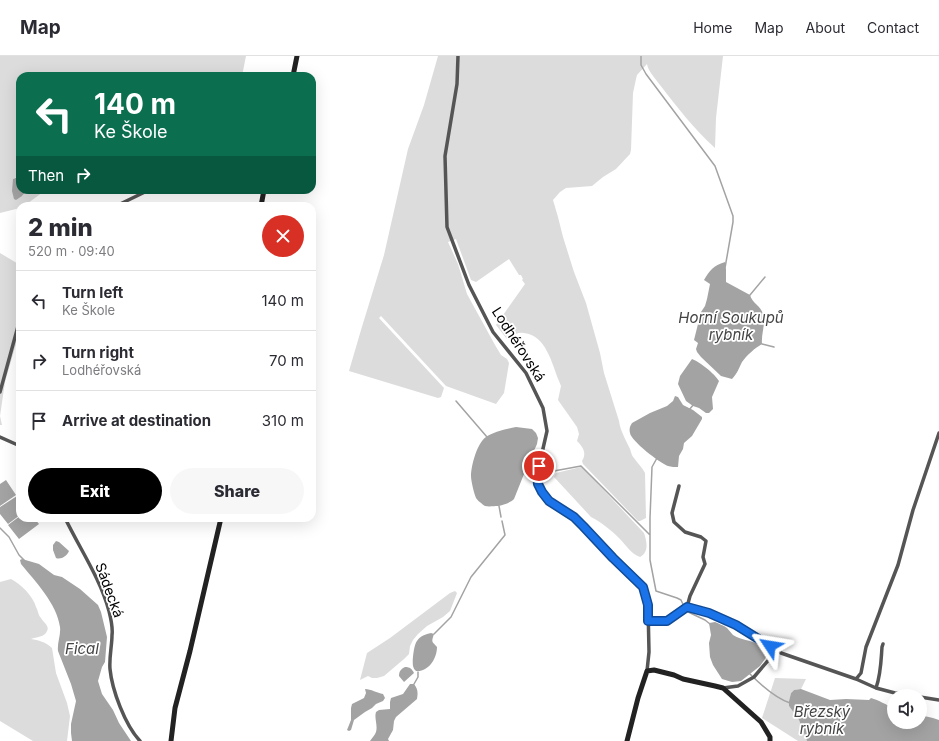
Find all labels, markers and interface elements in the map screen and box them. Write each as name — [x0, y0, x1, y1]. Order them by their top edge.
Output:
text: Map — [20, 16, 61, 39]
text: Home — [693, 19, 732, 36]
text: Map — [754, 19, 784, 36]
text: About — [806, 19, 845, 36]
text: Contact — [867, 19, 919, 36]
text: 140 m — [94, 87, 176, 121]
icon: left — [28, 88, 80, 140]
text: Ke Škole — [94, 121, 168, 142]
icon: right — [72, 164, 94, 186]
text: Then — [28, 166, 64, 185]
text: 2 min — [28, 213, 93, 242]
button: close — [262, 215, 304, 257]
text: 520 m · 09:40 — [28, 243, 115, 259]
text: Turn left — [62, 283, 123, 302]
icon: left — [28, 290, 50, 312]
text: 140 m — [261, 291, 304, 310]
text: Ke Škole — [62, 302, 115, 318]
street label: Lodhéřovská — [489, 304, 549, 384]
water label: Horní Soukupů rybník — [678, 308, 784, 344]
text: Turn right — [62, 343, 134, 362]
icon: right — [28, 350, 50, 372]
text: 70 m — [269, 351, 304, 370]
text: Lodhéřovská — [62, 362, 141, 378]
icon: arrive — [28, 410, 50, 432]
text: Arrive at destination — [62, 411, 211, 430]
text: 310 m — [262, 411, 304, 430]
pin — [522, 449, 556, 483]
icon: arrive — [528, 455, 550, 477]
button: Exit — [28, 468, 162, 514]
button: Share — [170, 468, 304, 514]
street label: Sádecká — [92, 560, 128, 620]
position arrow — [749, 625, 791, 667]
water label: Fical — [65, 639, 99, 658]
map controls — [887, 689, 927, 729]
button: sound — [887, 689, 927, 729]
water label: Březský rybník — [794, 702, 851, 738]

